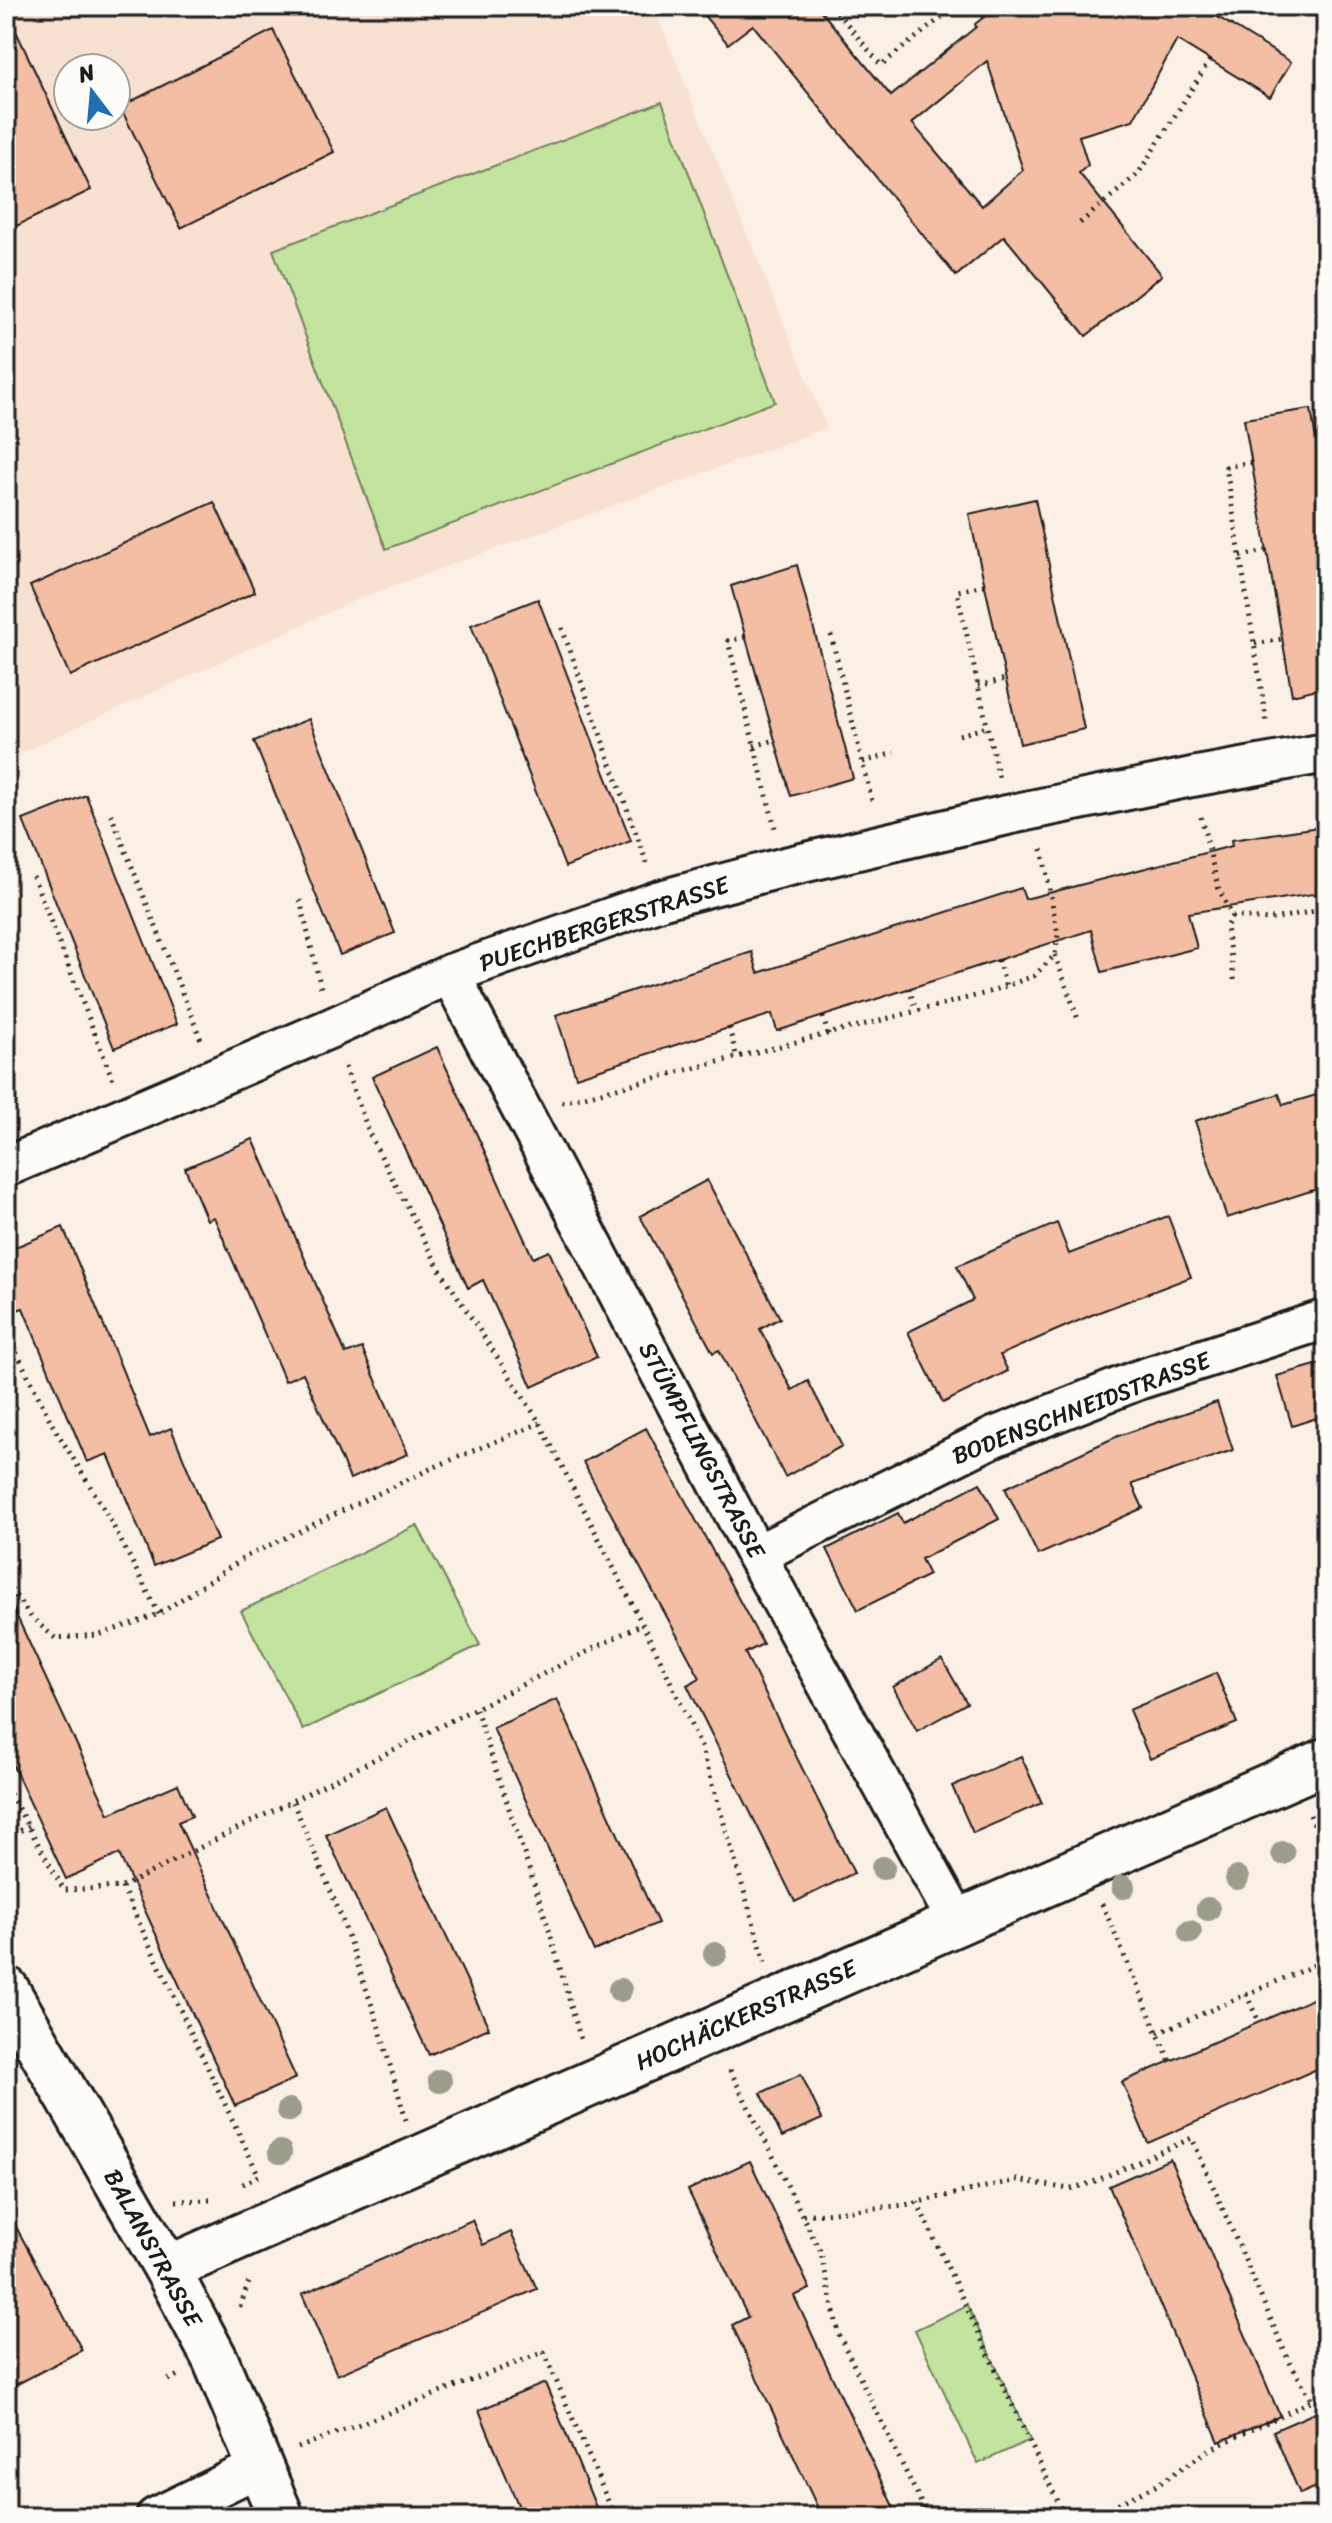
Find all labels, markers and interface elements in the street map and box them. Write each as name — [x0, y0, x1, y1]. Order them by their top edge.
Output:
north arrow — [52, 52, 132, 132]
text: N — [73, 52, 100, 94]
street label: PUECHBERGERSTRASSE — [474, 863, 736, 984]
street label: STÜMPFLINGSTRASSE — [627, 1334, 778, 1567]
street label: BODENSCHNEIDSTRASSE — [946, 1339, 1218, 1477]
street label: HOCHÄCKERSTRASSE — [628, 1947, 865, 2083]
street label: BALANSTRASSE — [92, 2161, 215, 2336]

